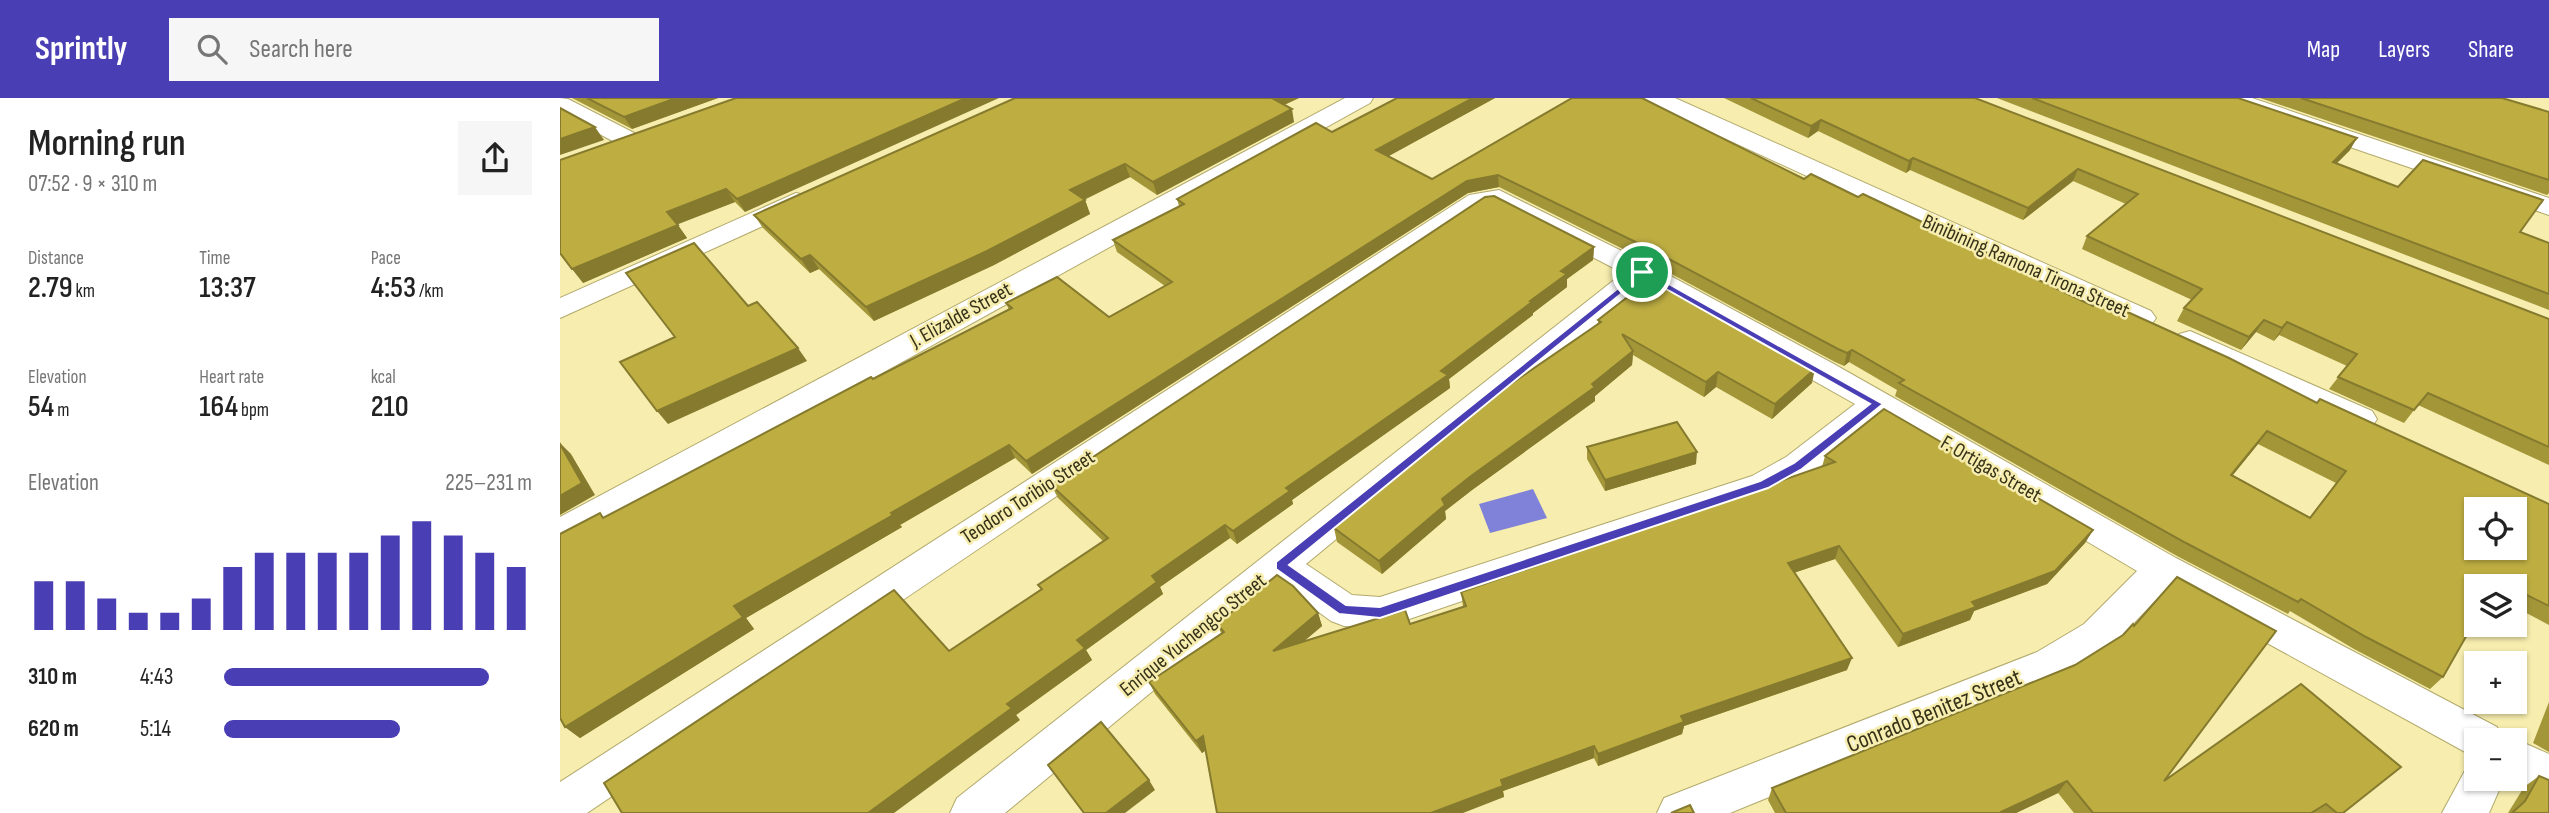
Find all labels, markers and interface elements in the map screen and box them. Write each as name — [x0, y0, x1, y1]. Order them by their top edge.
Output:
search box — [169, 18, 659, 81]
text: Sprintly — [35, 29, 127, 69]
icon: search — [193, 30, 231, 68]
text: Search here — [249, 34, 353, 65]
text: Map — [2307, 35, 2340, 64]
text: Layers — [2378, 35, 2430, 64]
text: Share — [2468, 35, 2514, 64]
text: Morning run — [28, 121, 186, 166]
button: share — [458, 121, 532, 195]
text: 07:52 · 9 × 310 m — [28, 170, 157, 198]
street label: Binibining Ramona Tirona Street — [1919, 209, 2133, 323]
pin — [1612, 242, 1672, 302]
text: Distance — [28, 247, 84, 270]
text: Time — [199, 247, 230, 270]
text: Pace — [371, 247, 401, 270]
icon: arrive — [1623, 253, 1661, 291]
text: 2.79 — [28, 270, 73, 306]
text: 13:37 — [199, 270, 256, 306]
text: 4:53 — [371, 270, 416, 306]
street label: J. Elizalde Street — [905, 277, 1016, 354]
text: km — [73, 280, 95, 303]
text: /km — [416, 280, 444, 303]
text: Elevation — [28, 366, 87, 389]
text: Heart rate — [199, 366, 264, 389]
text: kcal — [371, 366, 396, 389]
text: 54 — [28, 389, 54, 425]
text: 164 — [199, 389, 238, 425]
text: 210 — [371, 389, 409, 425]
text: m — [54, 399, 69, 422]
text: bpm — [238, 399, 269, 422]
street label: F. Ortigas Street — [1936, 430, 2046, 508]
street label: Teodoro Toribio Street — [956, 444, 1100, 550]
text: Elevation — [28, 469, 99, 497]
text: 225–231 m — [445, 469, 532, 497]
map controls — [2464, 497, 2527, 791]
button: locate — [2464, 497, 2527, 560]
street label: Enrique Yuchengco Street — [1115, 568, 1271, 702]
button: layers — [2464, 574, 2527, 637]
button: + — [2464, 651, 2527, 714]
text: 310 m — [28, 663, 77, 691]
text: 4:43 — [140, 663, 173, 691]
street label: Conrado Benitez Street — [1842, 663, 2026, 759]
text: 620 m — [28, 715, 79, 743]
text: 5:14 — [140, 715, 171, 743]
button: − — [2464, 728, 2527, 791]

